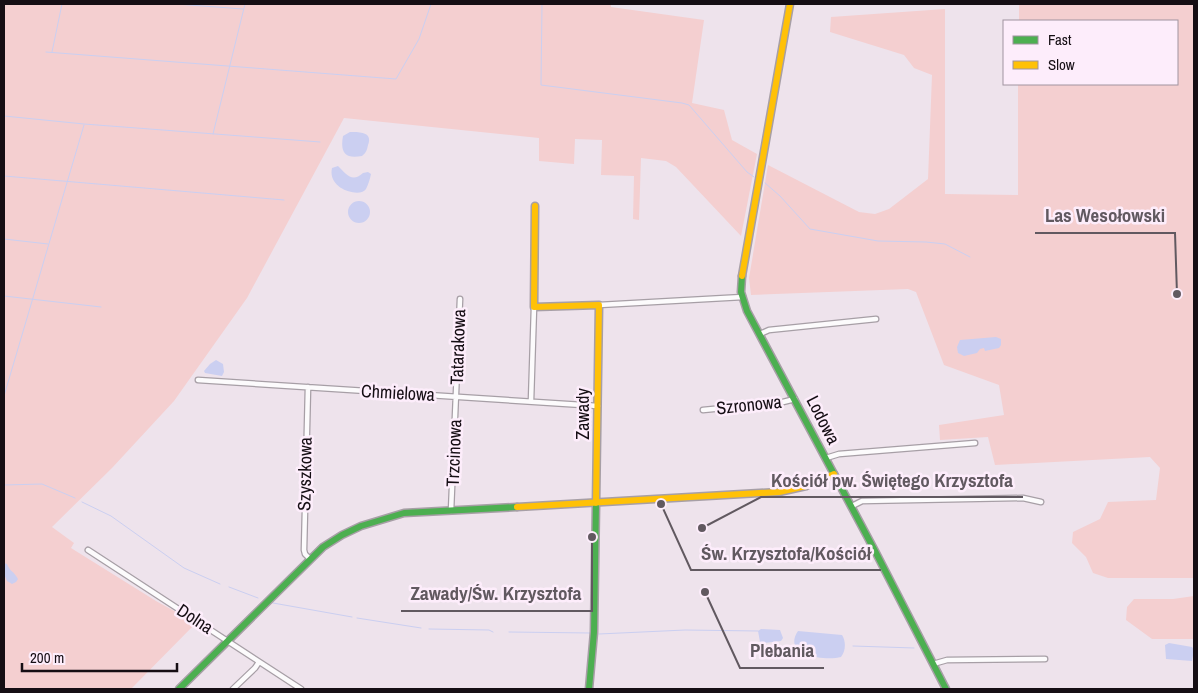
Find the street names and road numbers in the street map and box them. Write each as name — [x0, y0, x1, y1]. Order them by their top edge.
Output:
street label: Tatarakowa — [444, 309, 471, 385]
street label: Chmielowa — [361, 378, 436, 407]
street label: Zawady — [570, 388, 595, 440]
street label: Szronowa — [715, 389, 783, 420]
street label: Lodowa — [801, 391, 846, 448]
street label: Trzcinowa — [440, 419, 467, 487]
street label: Szyszkowa — [291, 437, 318, 511]
street label: Dolna — [172, 598, 218, 640]

